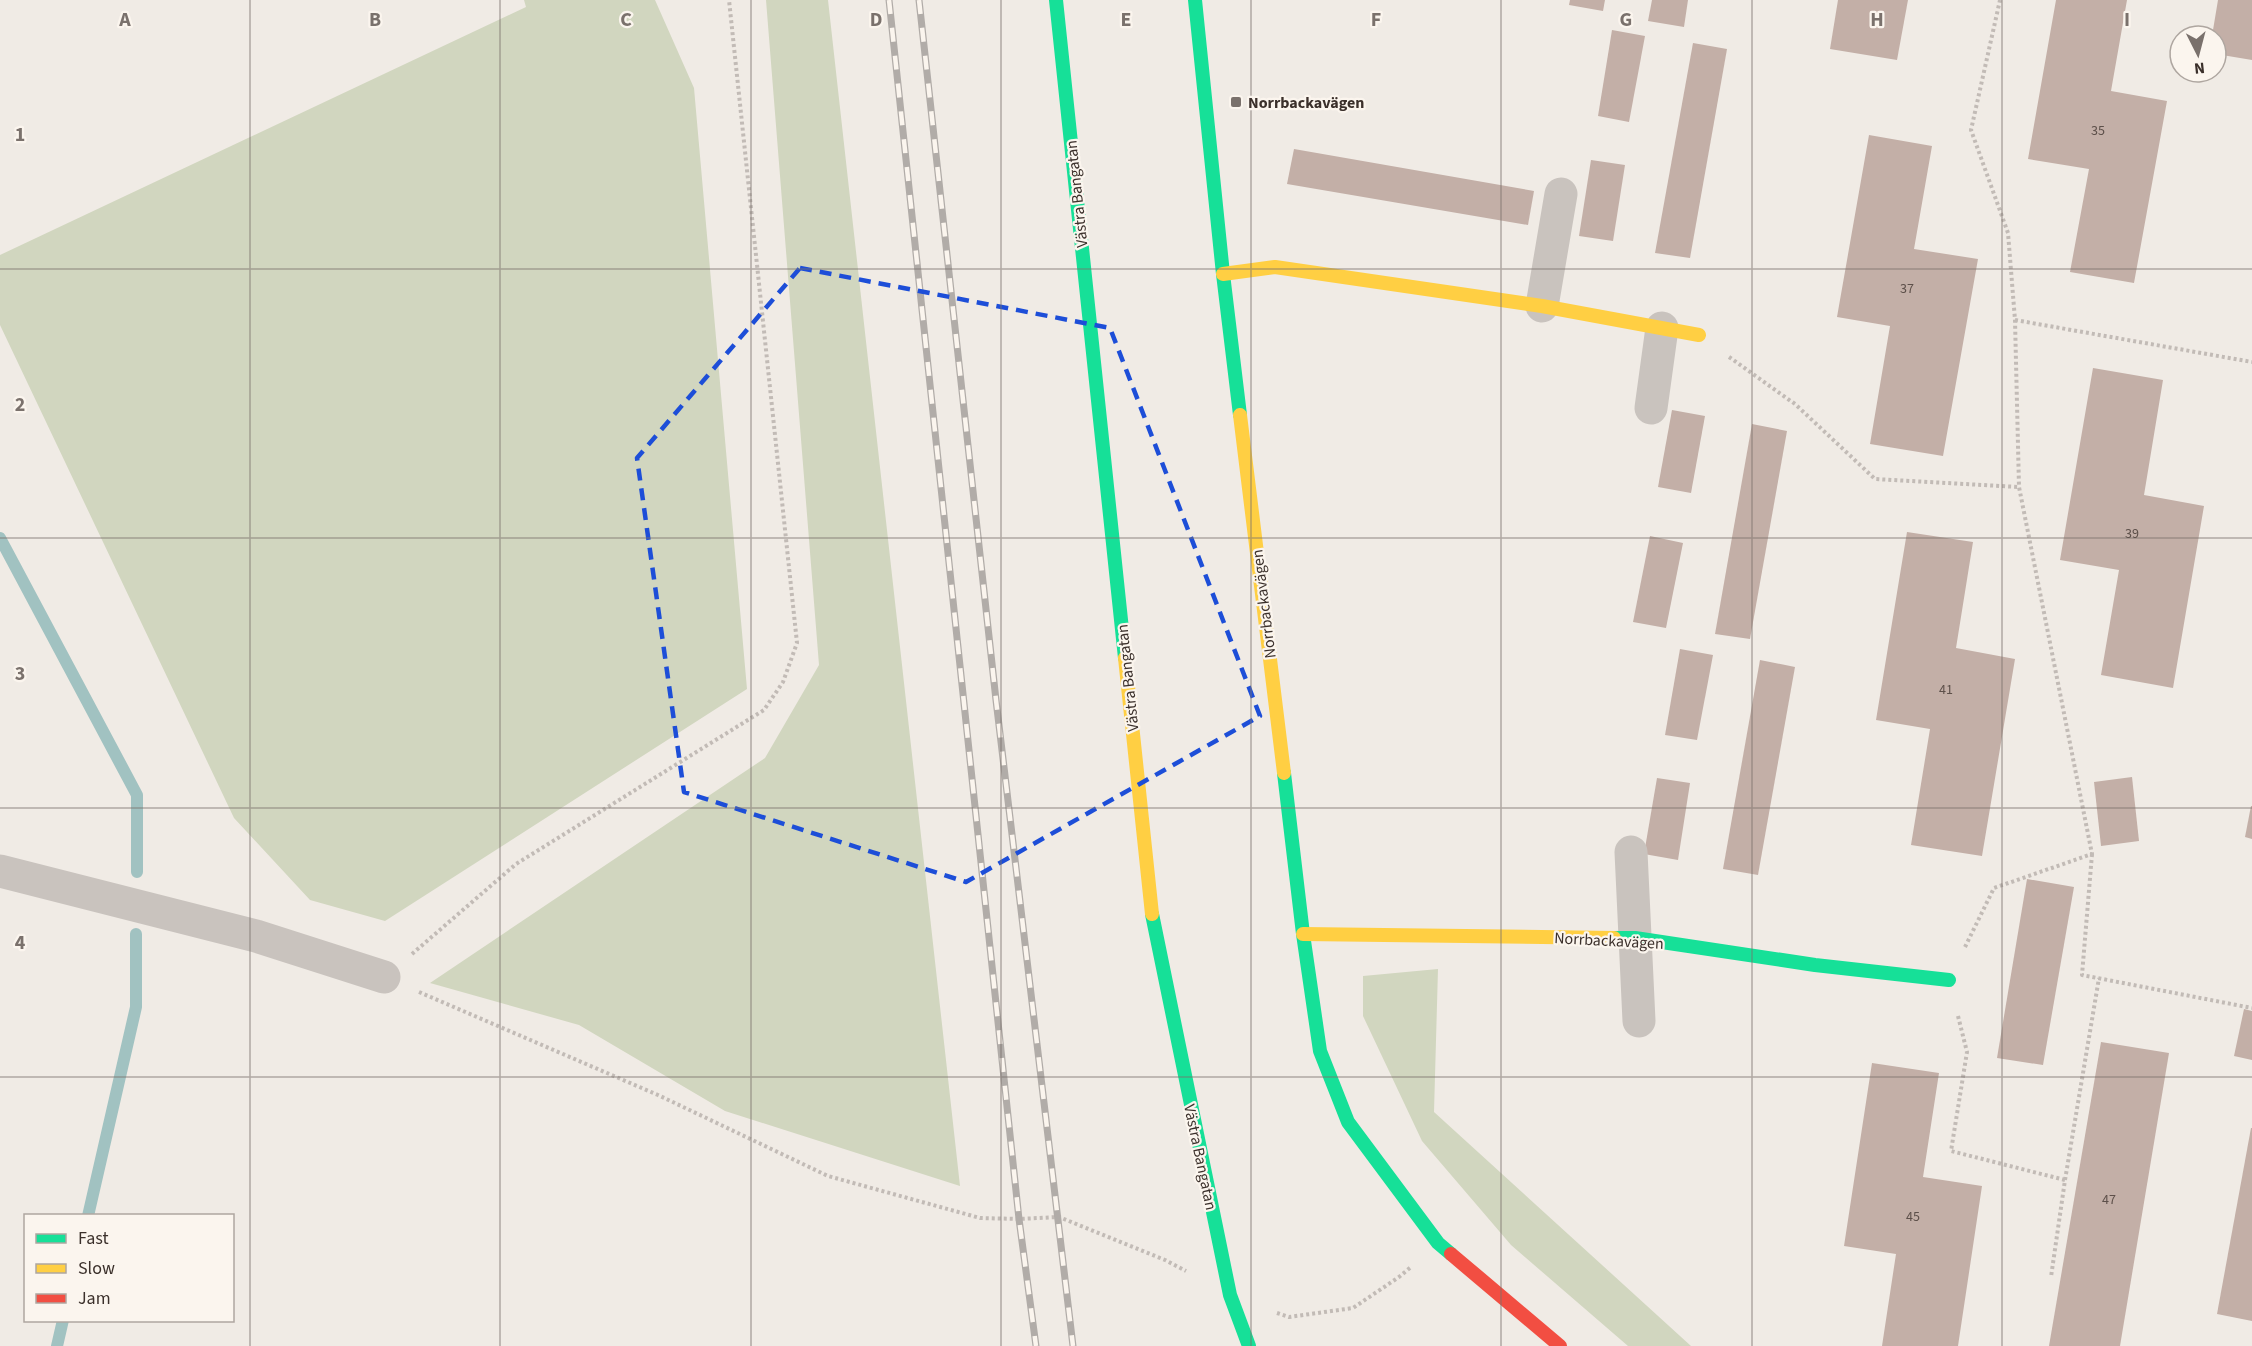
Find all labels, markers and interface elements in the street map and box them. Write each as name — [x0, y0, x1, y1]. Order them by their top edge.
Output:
text: A — [118, 6, 131, 34]
text: B — [369, 6, 381, 34]
text: C — [620, 6, 632, 34]
text: D — [870, 6, 882, 34]
text: E — [1121, 6, 1131, 34]
text: F — [1371, 6, 1381, 34]
text: G — [1620, 6, 1632, 34]
text: H — [1870, 6, 1884, 34]
text: I — [2124, 6, 2130, 34]
north arrow — [2168, 24, 2228, 84]
text: N — [2193, 56, 2206, 79]
place label: Norrbackavägen — [1248, 92, 1364, 114]
marker: Norrbackavägen — [1229, 95, 1243, 109]
text: 1 — [15, 121, 25, 149]
house number: 35 — [2091, 121, 2105, 141]
street label: Västra Bangatan — [1060, 139, 1094, 249]
house number: 37 — [1900, 279, 1914, 299]
text: 2 — [15, 391, 25, 419]
house number: 39 — [2125, 524, 2139, 544]
street label: Norrbackavägen — [1246, 548, 1282, 660]
street label: Västra Bangatan — [1111, 623, 1145, 733]
text: 3 — [15, 660, 25, 688]
house number: 41 — [1939, 680, 1953, 700]
street label: Norrbackavägen — [1554, 927, 1664, 955]
text: 4 — [15, 929, 26, 957]
street label: Västra Bangatan — [1178, 1102, 1222, 1212]
house number: 47 — [2102, 1190, 2116, 1210]
house number: 45 — [1906, 1207, 1920, 1227]
legend — [24, 1214, 234, 1322]
text: Fast — [78, 1226, 109, 1251]
text: Slow — [78, 1256, 115, 1281]
text: Jam — [78, 1286, 111, 1311]

